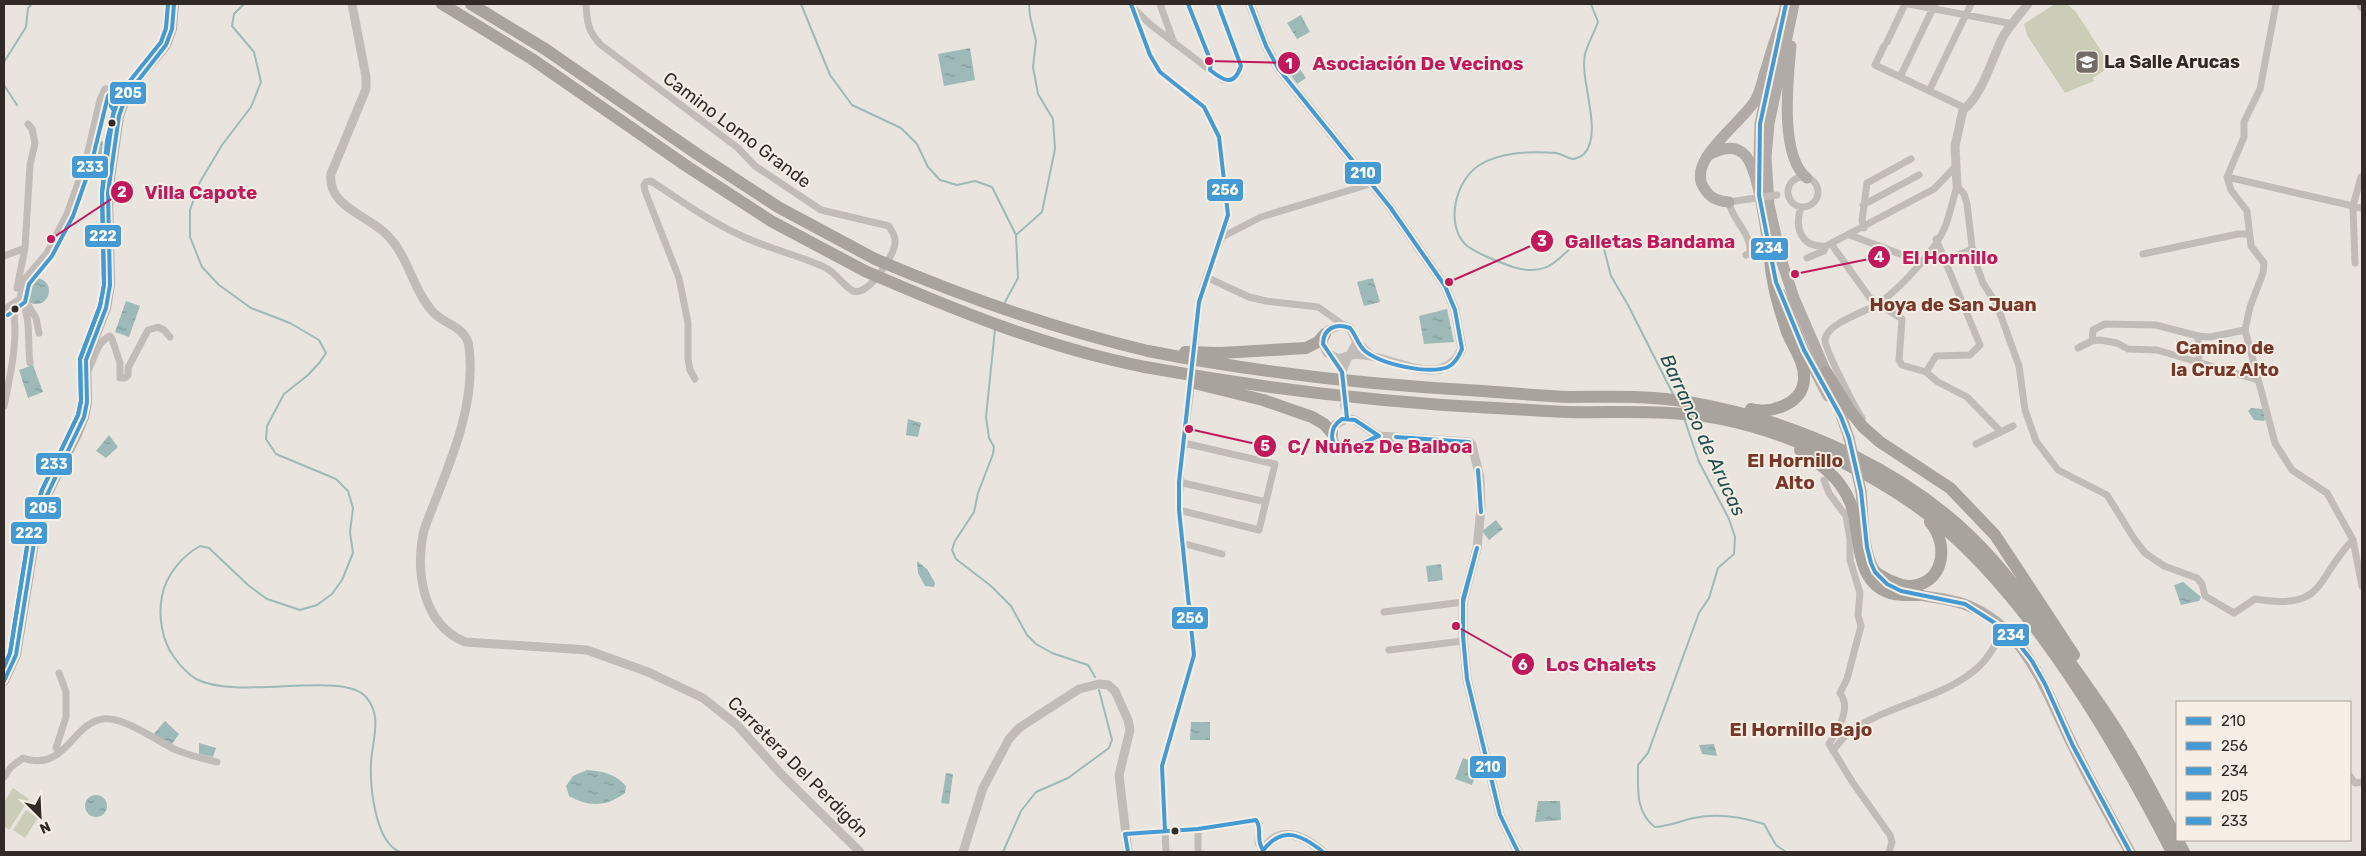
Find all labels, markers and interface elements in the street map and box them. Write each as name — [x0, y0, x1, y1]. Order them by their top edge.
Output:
callout: Asociación De Vecinos — [1277, 46, 1533, 80]
school or university icon: La Salle Arucas — [2074, 49, 2100, 75]
place label: La Salle Arucas — [2104, 51, 2240, 73]
text: Asociación De Vecinos — [1313, 52, 1523, 75]
text: 1 — [1285, 55, 1293, 73]
street label: Camino Lomo Grande — [659, 67, 815, 193]
line badge: 205 — [109, 81, 147, 105]
text: 205 — [114, 85, 142, 102]
unlabelled marker — [107, 118, 117, 128]
line badge: 233 — [71, 155, 109, 179]
text: 233 — [76, 159, 104, 176]
line badge: 210 — [1344, 161, 1382, 185]
text: 210 — [1350, 165, 1376, 182]
callout: Villa Capote — [109, 175, 267, 209]
line badge: 256 — [1206, 178, 1244, 202]
text: Villa Capote — [145, 181, 257, 204]
text: 256 — [1211, 182, 1239, 199]
text: 2 — [117, 183, 127, 201]
line badge: 222 — [84, 224, 122, 248]
callout: Galletas Bandama — [1529, 224, 1745, 258]
text: 222 — [89, 228, 117, 245]
text: Galletas Bandama — [1565, 230, 1735, 253]
text: 3 — [1537, 232, 1547, 250]
line badge: 234 — [1750, 237, 1789, 261]
text: 234 — [1755, 240, 1783, 257]
callout: El Hornillo — [1866, 240, 2008, 274]
text: El Hornillo — [1902, 246, 1998, 269]
text: 4 — [1874, 248, 1884, 266]
district label: Hoya de San Juan — [1869, 293, 2037, 316]
unlabelled marker — [10, 304, 20, 314]
district label: Camino de la Cruz Alto — [2171, 336, 2279, 381]
water label: Barranco de Arucas — [1655, 350, 1751, 520]
callout: C/ Nuñez De Balboa — [1252, 429, 1482, 463]
text: C/ Nuñez De Balboa — [1288, 435, 1472, 458]
text: 5 — [1260, 437, 1270, 455]
district label: El Hornillo Alto — [1747, 449, 1843, 494]
line badge: 233 — [35, 452, 73, 476]
text: 233 — [40, 456, 68, 473]
line badge: 205 — [24, 496, 62, 520]
text: 205 — [29, 500, 57, 517]
line badge: 222 — [10, 521, 48, 545]
text: 222 — [15, 525, 43, 542]
line badge: 256 — [1171, 606, 1209, 630]
text: 256 — [1176, 610, 1204, 627]
line badge: 234 — [1992, 623, 2030, 647]
text: 234 — [1997, 627, 2025, 644]
callout: Los Chalets — [1510, 647, 1666, 681]
text: Los Chalets — [1546, 653, 1656, 676]
text: 6 — [1518, 656, 1528, 674]
street label: Carretera Del Perdigón — [723, 692, 873, 842]
legend — [2176, 701, 2351, 841]
text: 210 — [2221, 712, 2246, 730]
district label: El Hornillo Bajo — [1730, 718, 1872, 741]
text: 256 — [2221, 737, 2248, 755]
line badge: 210 — [1469, 755, 1507, 779]
text: 210 — [1475, 759, 1501, 776]
text: 234 — [2221, 762, 2248, 780]
text: 205 — [2221, 787, 2248, 805]
north arrow — [15, 791, 65, 841]
text: 233 — [2221, 812, 2248, 830]
text: N — [37, 818, 53, 837]
unlabelled marker — [1170, 826, 1180, 836]

